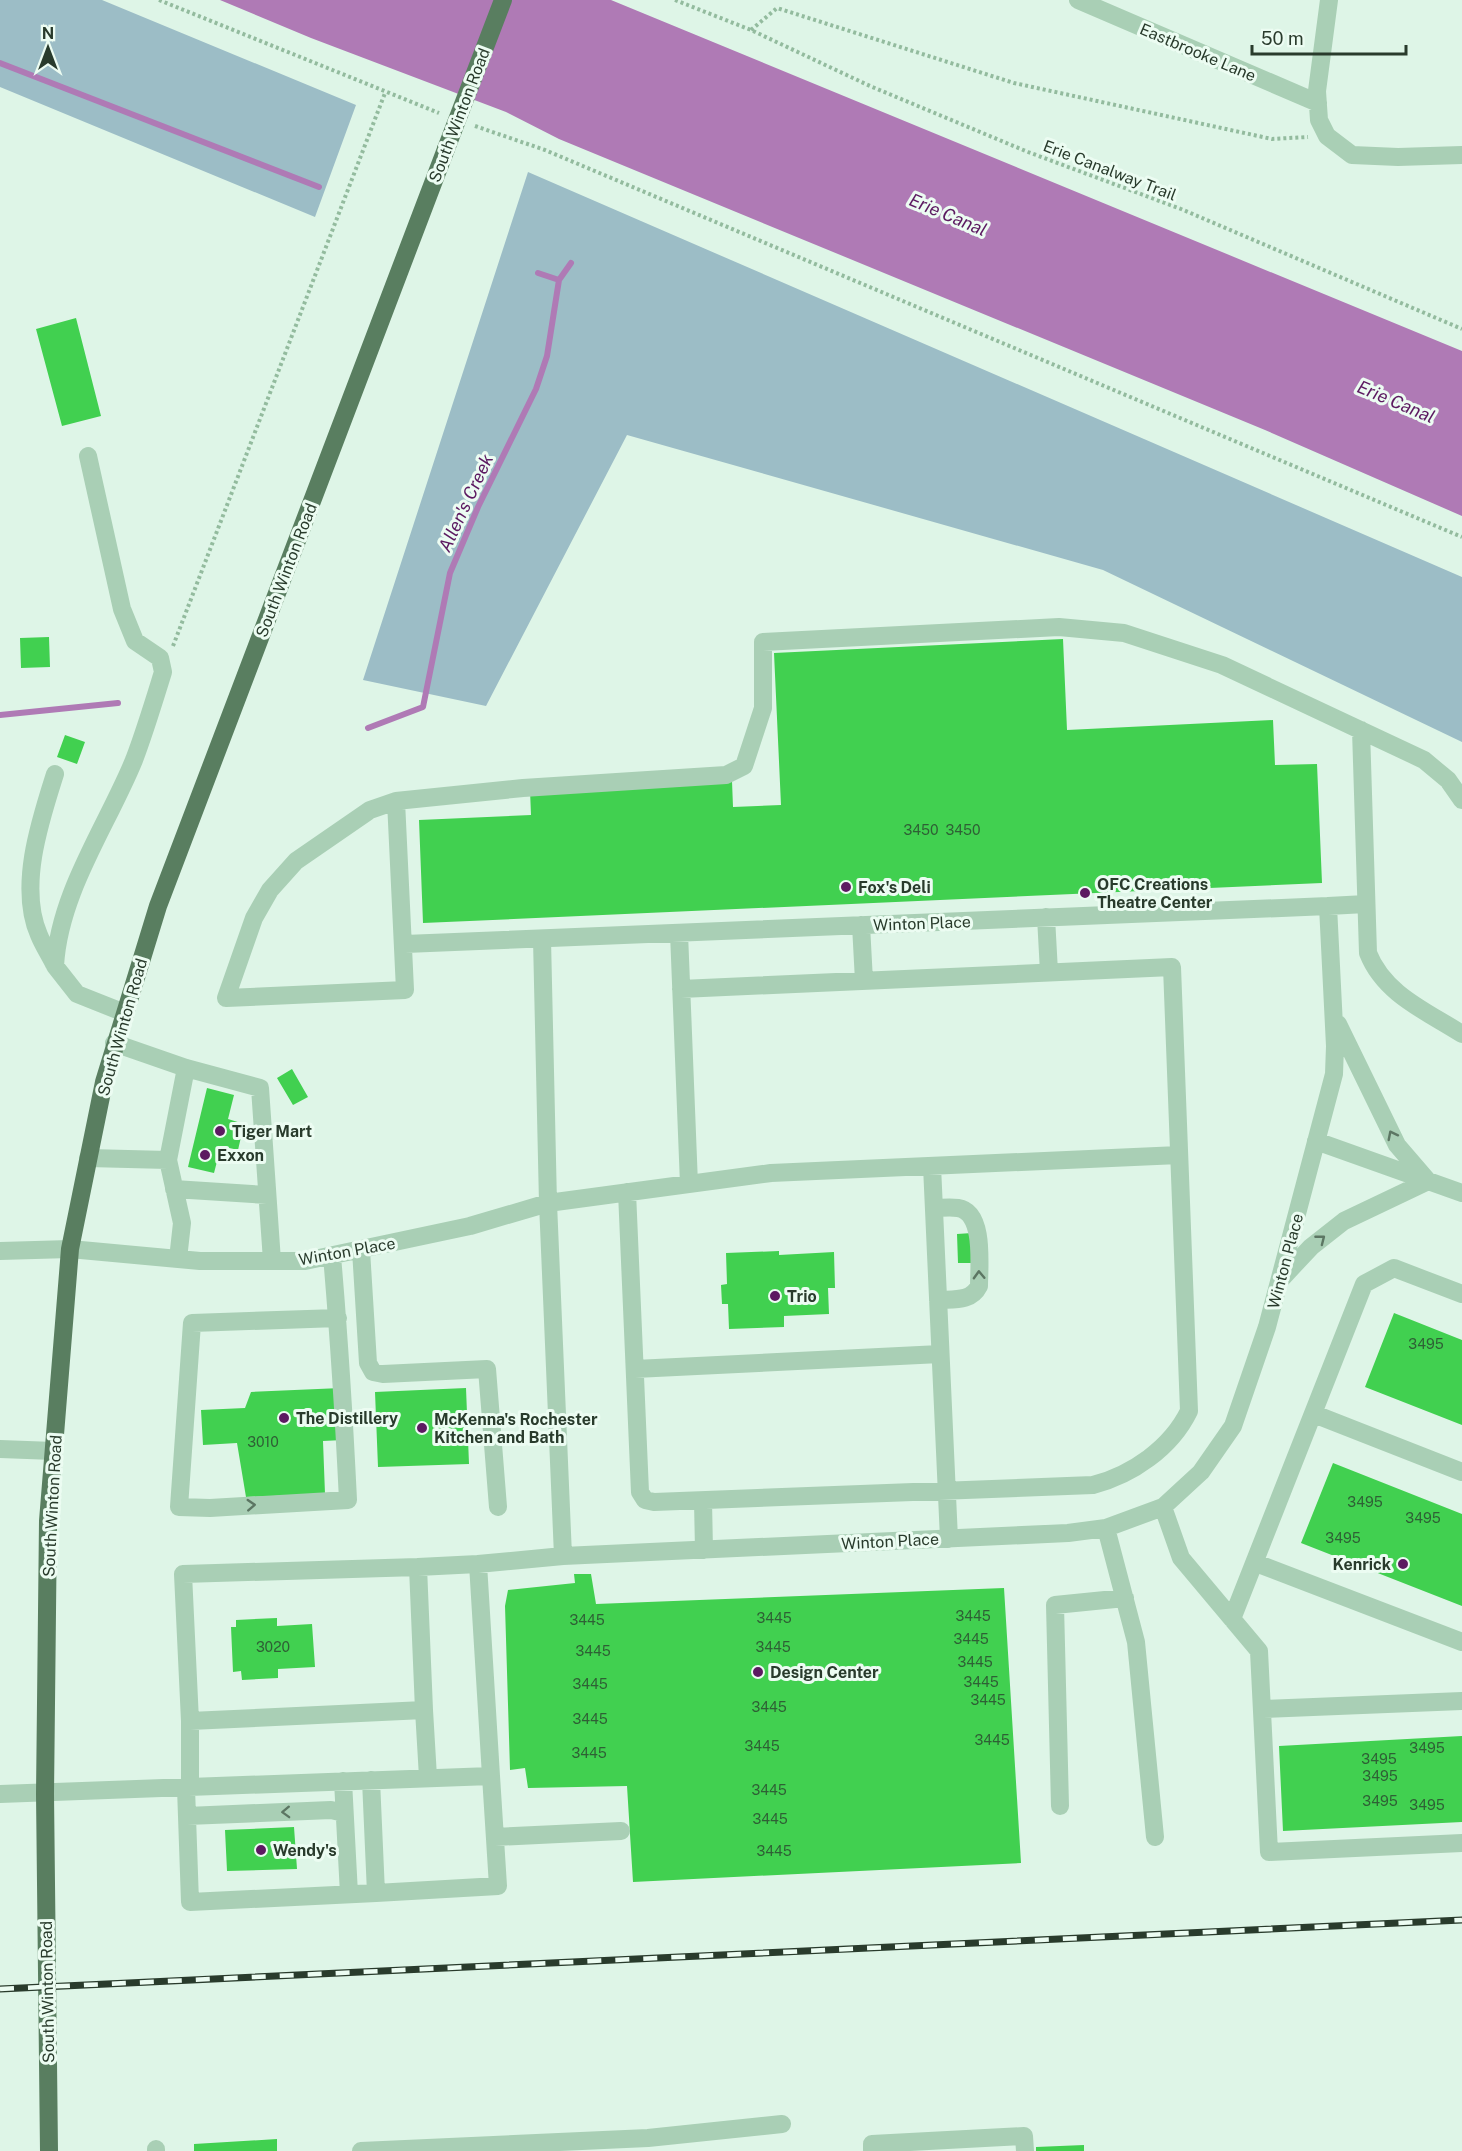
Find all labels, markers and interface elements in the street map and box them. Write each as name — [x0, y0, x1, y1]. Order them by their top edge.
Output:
north arrow — [18, 18, 78, 78]
scale bar — [1252, 18, 1406, 56]
street label: Eastbrooke Lane — [1137, 19, 1259, 85]
text: N — [42, 24, 54, 43]
text: 50 m — [1261, 28, 1304, 49]
street label: South Winton Road — [425, 45, 494, 185]
street label: Erie Canalway Trail — [1041, 136, 1179, 205]
water label: Erie Canal — [906, 189, 990, 240]
water label: Erie Canal — [1354, 376, 1438, 427]
water label: Allen's Creek — [434, 450, 497, 555]
street label: South Winton Road — [252, 500, 321, 640]
house number: 3450 — [903, 822, 939, 838]
house number: 3450 — [945, 822, 981, 838]
place label: OFC Creations Theatre Center — [1097, 875, 1213, 912]
place label: Fox's Deli — [858, 878, 931, 897]
marker: Fox's Deli — [839, 880, 853, 894]
marker: OFC Creations Theatre Center — [1078, 886, 1092, 900]
street label: Winton Place — [873, 912, 971, 935]
street label: South Winton Road — [94, 956, 151, 1098]
place label: Tiger Mart — [232, 1122, 313, 1141]
marker: Tiger Mart — [213, 1124, 227, 1138]
one-way arrow — [1388, 1131, 1399, 1142]
place label: Exxon — [217, 1146, 264, 1165]
marker: Exxon — [198, 1148, 212, 1162]
street label: Winton Place — [1264, 1211, 1307, 1311]
street label: Winton Place — [297, 1234, 397, 1269]
one-way arrow — [1314, 1235, 1325, 1246]
one-way arrow — [973, 1271, 985, 1280]
place label: Trio — [787, 1287, 817, 1306]
marker: Trio — [768, 1289, 782, 1303]
house number: 3495 — [1408, 1336, 1444, 1352]
place label: The Distillery — [296, 1409, 398, 1428]
place label: McKenna's Rochester Kitchen and Bath — [434, 1410, 598, 1447]
marker: The Distillery — [277, 1411, 291, 1425]
marker: McKenna's Rochester Kitchen and Bath — [415, 1421, 429, 1435]
street label: South Winton Road — [39, 1434, 66, 1578]
house number: 3010 — [247, 1434, 279, 1450]
house number: 3495 — [1347, 1494, 1383, 1510]
one-way arrow — [246, 1499, 255, 1512]
house number: 3495 — [1405, 1510, 1441, 1526]
street label: Winton Place — [841, 1529, 939, 1554]
house number: 3495 — [1325, 1530, 1361, 1546]
place label: Kenrick — [1332, 1555, 1391, 1574]
marker: Kenrick — [1396, 1557, 1410, 1571]
house number: 3445 — [955, 1608, 991, 1624]
house number: 3445 — [756, 1610, 792, 1626]
house number: 3445 — [569, 1612, 605, 1628]
house number: 3445 — [953, 1631, 989, 1647]
house number: 3020 — [256, 1639, 290, 1655]
house number: 3445 — [755, 1639, 791, 1655]
house number: 3445 — [575, 1643, 611, 1659]
house number: 3445 — [957, 1654, 993, 1670]
place label: Design Center — [770, 1663, 879, 1682]
marker: Design Center — [751, 1665, 765, 1679]
house number: 3445 — [963, 1674, 999, 1690]
house number: 3445 — [572, 1676, 608, 1692]
house number: 3445 — [970, 1692, 1006, 1708]
house number: 3445 — [751, 1699, 787, 1715]
house number: 3445 — [572, 1711, 608, 1727]
house number: 3445 — [974, 1732, 1010, 1748]
house number: 3445 — [744, 1738, 780, 1754]
house number: 3495 — [1409, 1740, 1445, 1756]
house number: 3445 — [571, 1745, 607, 1761]
house number: 3495 — [1361, 1751, 1397, 1767]
house number: 3495 — [1362, 1768, 1398, 1784]
house number: 3445 — [751, 1782, 787, 1798]
house number: 3495 — [1362, 1793, 1398, 1809]
house number: 3495 — [1409, 1797, 1445, 1813]
one-way arrow — [281, 1806, 290, 1818]
house number: 3445 — [752, 1811, 788, 1827]
place label: Wendy's — [273, 1841, 337, 1860]
marker: Wendy's — [254, 1843, 268, 1857]
house number: 3445 — [756, 1843, 792, 1859]
street label: South Winton Road — [37, 1921, 58, 2063]

